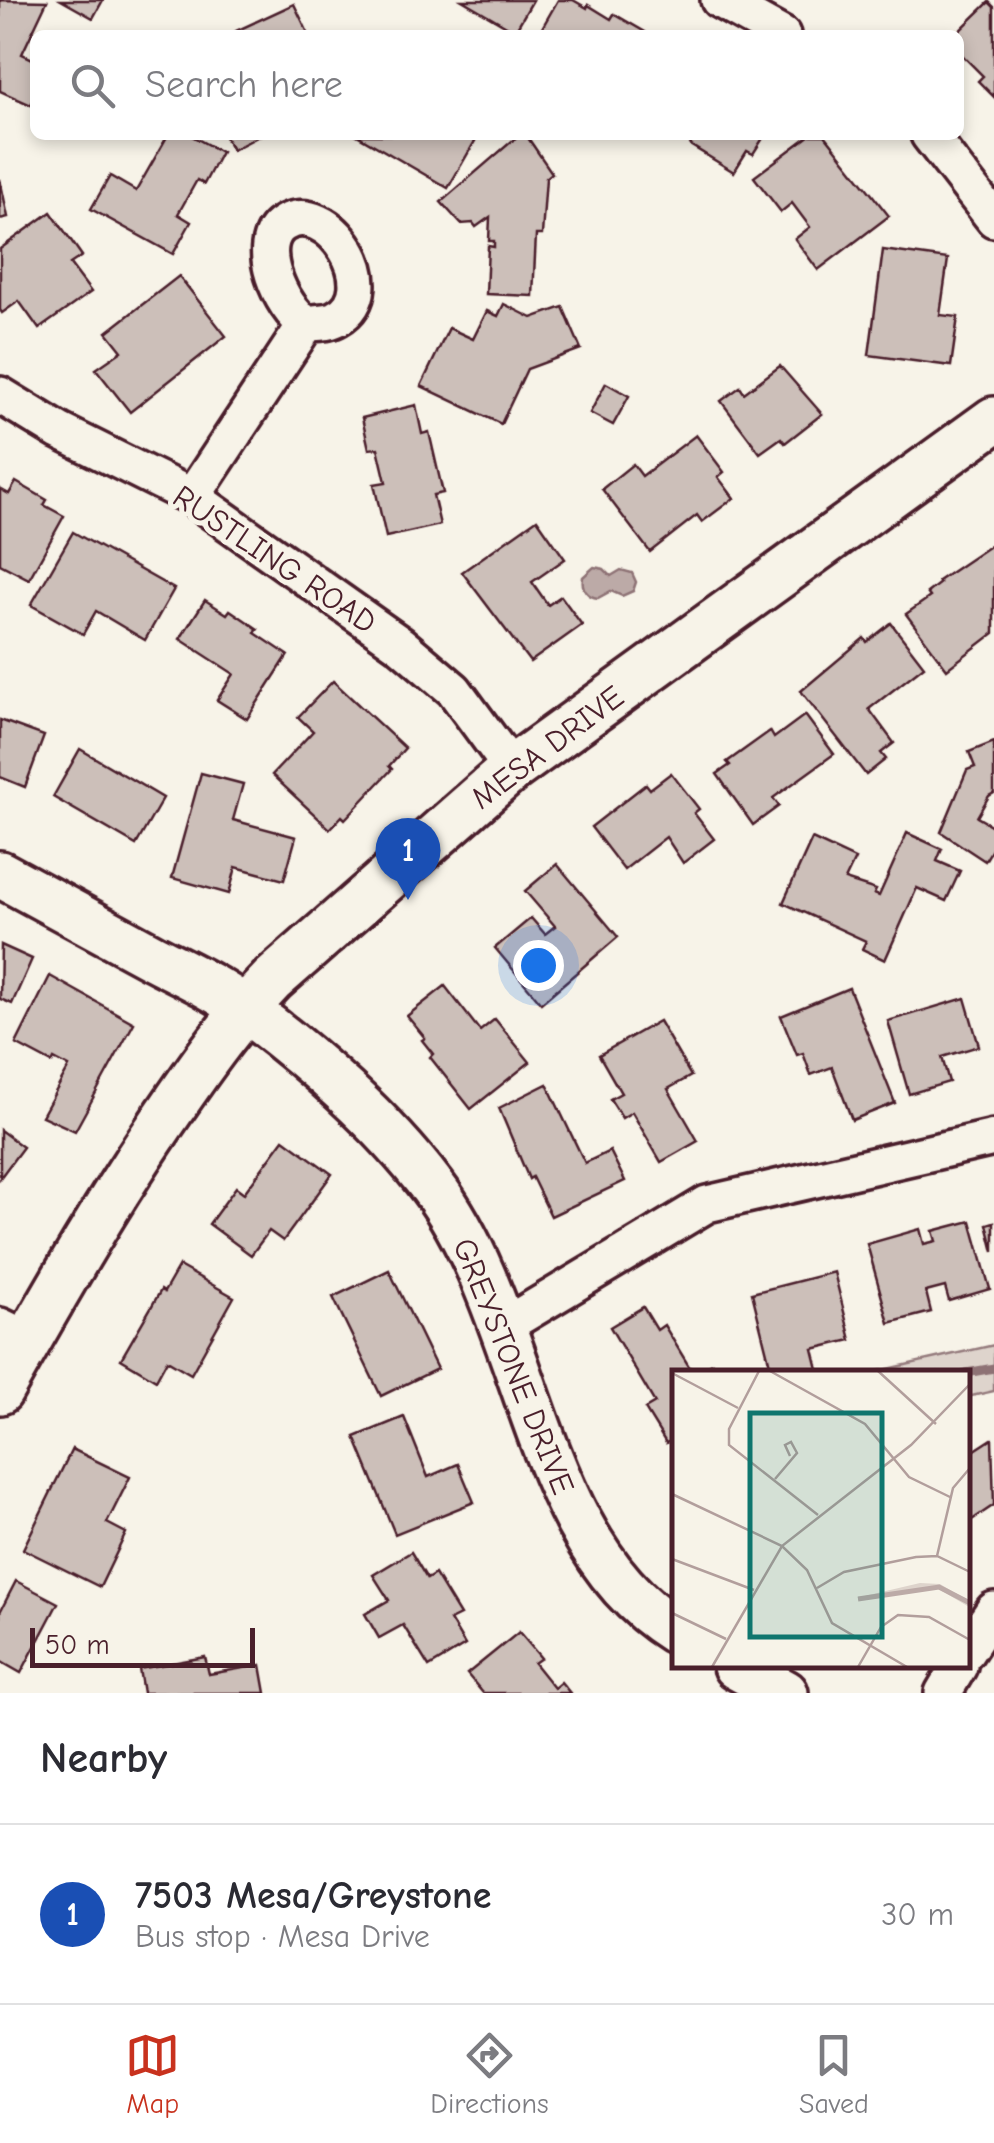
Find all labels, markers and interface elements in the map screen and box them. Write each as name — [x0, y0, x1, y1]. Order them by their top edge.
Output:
search box — [30, 30, 964, 140]
icon: search — [65, 58, 120, 113]
text: Search here — [145, 63, 343, 107]
street label: RUSTLING ROAD — [166, 478, 383, 641]
street label: MESA DRIVE — [464, 678, 631, 817]
pin: 1 — [376, 818, 440, 900]
your location — [513, 940, 564, 991]
street label: GREYSTONE DRIVE — [445, 1233, 582, 1500]
inset map — [672, 1370, 969, 1668]
scale bar — [30, 1623, 255, 1668]
text: 50 m — [45, 1629, 110, 1661]
text: Nearby — [40, 1734, 167, 1783]
text: 7503 Mesa/Greystone — [135, 1874, 491, 1918]
text: 1 — [66, 1896, 79, 1933]
text: 30 m — [881, 1896, 954, 1933]
text: Bus stop · Mesa Drive — [135, 1918, 430, 1955]
tab: Map — [125, 2028, 180, 2120]
tab: Directions — [430, 2028, 549, 2120]
tab: Saved — [799, 2028, 869, 2120]

